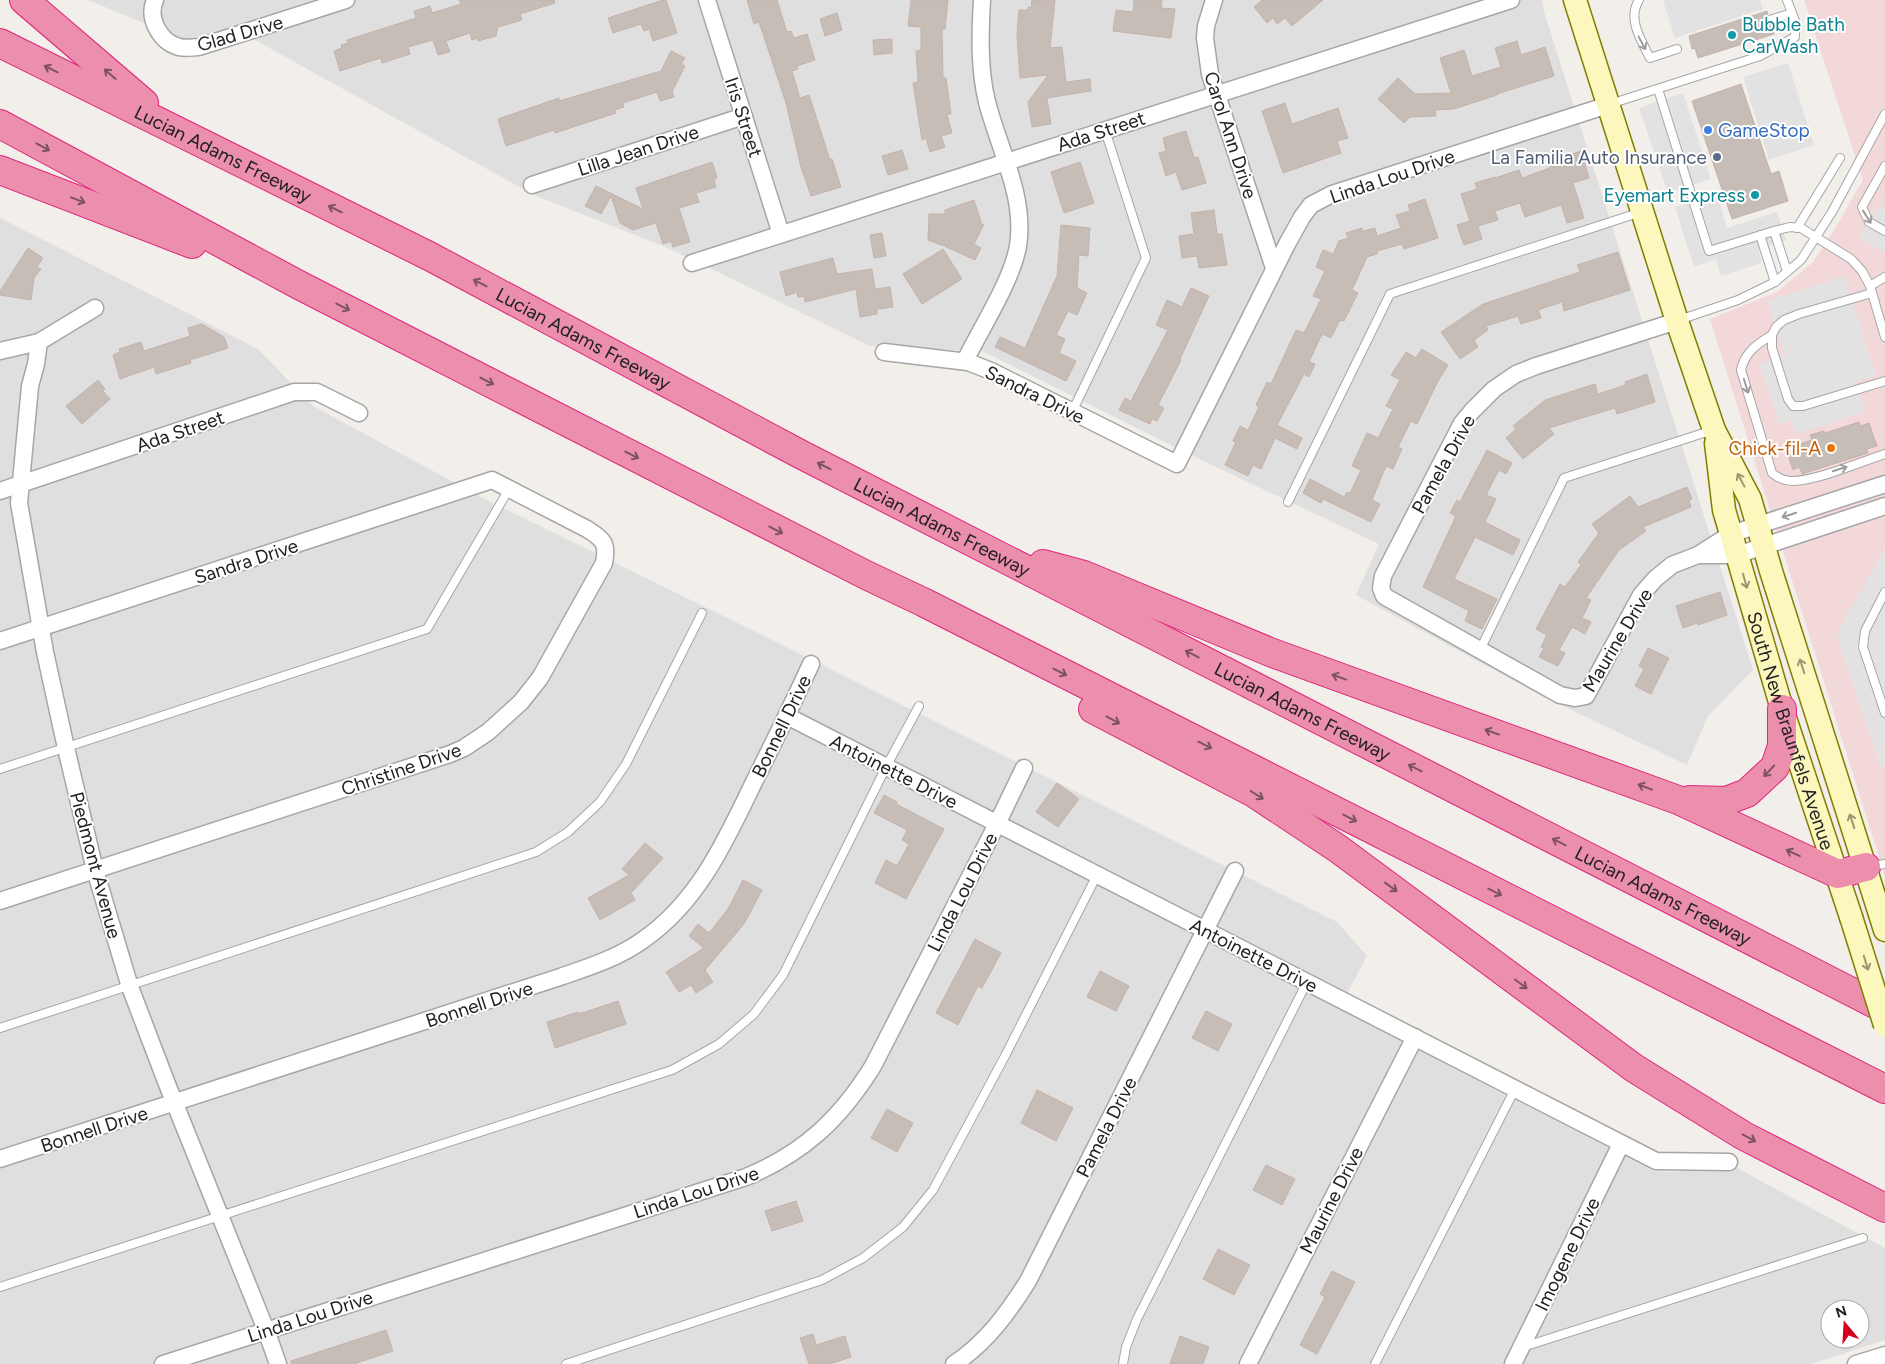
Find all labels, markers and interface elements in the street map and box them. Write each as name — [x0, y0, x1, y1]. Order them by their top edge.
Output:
street label: Glad Drive — [195, 10, 286, 57]
place label: Bubble Bath CarWash — [1742, 13, 1845, 58]
marker: Bubble Bath CarWash — [1726, 29, 1738, 41]
one-way arrow — [1637, 35, 1647, 50]
one-way arrow — [44, 63, 59, 73]
one-way arrow — [104, 69, 117, 80]
street label: Carol Ann Drive — [1199, 69, 1262, 202]
street label: Iris Street — [720, 74, 767, 160]
street label: Lucian Adams Freeway — [130, 101, 315, 208]
street label: Ada Street — [1054, 106, 1148, 157]
place label: GameStop — [1718, 119, 1810, 142]
street label: Lilla Jean Drive — [575, 120, 702, 181]
marker: GameStop — [1702, 124, 1714, 136]
one-way arrow — [35, 143, 50, 152]
street label: Linda Lou Drive — [1327, 144, 1458, 209]
place label: La Familia Auto Insurance — [1490, 146, 1707, 169]
marker: La Familia Auto Insurance — [1711, 151, 1723, 163]
place label: Eyemart Express — [1603, 184, 1745, 207]
marker: Eyemart Express — [1749, 189, 1761, 201]
one-way arrow — [70, 196, 85, 205]
one-way arrow — [328, 204, 343, 214]
one-way arrow — [1863, 209, 1873, 223]
one-way arrow — [473, 278, 488, 288]
street label: Lucian Adams Freeway — [492, 283, 675, 395]
one-way arrow — [335, 303, 350, 312]
street label: Sandra Drive — [981, 360, 1088, 428]
one-way arrow — [480, 376, 495, 386]
one-way arrow — [1741, 378, 1751, 394]
street label: Ada Street — [133, 406, 227, 457]
street label: Pamela Drive — [1407, 411, 1480, 518]
place label: Chick-fil-A — [1728, 437, 1821, 460]
marker: Chick-fil-A — [1825, 442, 1837, 454]
one-way arrow — [624, 451, 639, 460]
one-way arrow — [817, 461, 832, 471]
one-way arrow — [1832, 463, 1848, 473]
street label: Lucian Adams Freeway — [850, 472, 1034, 582]
one-way arrow — [1736, 473, 1746, 488]
one-way arrow — [1781, 511, 1797, 520]
one-way arrow — [769, 525, 784, 535]
street label: Sandra Drive — [191, 534, 301, 589]
one-way arrow — [1740, 572, 1750, 588]
street label: Maurine Drive — [1577, 584, 1657, 696]
street label: South New Braunfels Avenue — [1742, 609, 1839, 853]
one-way arrow — [1185, 649, 1200, 658]
street label: Lucian Adams Freeway — [1210, 657, 1394, 766]
one-way arrow — [1797, 659, 1806, 674]
one-way arrow — [1052, 668, 1067, 677]
street label: Bonnell Drive — [747, 671, 816, 781]
one-way arrow — [1332, 672, 1348, 681]
one-way arrow — [1105, 716, 1120, 725]
one-way arrow — [1485, 727, 1501, 736]
street label: Antoinette Drive — [826, 729, 962, 814]
street label: Christine Drive — [338, 738, 464, 801]
one-way arrow — [1197, 741, 1212, 750]
one-way arrow — [1407, 763, 1422, 773]
one-way arrow — [1763, 765, 1775, 778]
one-way arrow — [1638, 782, 1653, 791]
street label: Piedmont Avenue — [65, 789, 126, 941]
one-way arrow — [1249, 791, 1263, 801]
one-way arrow — [1846, 813, 1856, 829]
one-way arrow — [1342, 814, 1357, 823]
street label: Linda Lou Drive — [923, 829, 1002, 956]
one-way arrow — [1552, 837, 1567, 846]
street label: Lucian Adams Freeway — [1571, 841, 1755, 951]
one-way arrow — [1786, 848, 1801, 858]
one-way arrow — [1384, 881, 1397, 892]
one-way arrow — [1487, 888, 1502, 897]
street label: Antoinette Drive — [1186, 913, 1322, 998]
one-way arrow — [1861, 955, 1871, 971]
street label: Bonnell Drive — [423, 976, 536, 1033]
one-way arrow — [1514, 979, 1528, 989]
street label: Pamela Drive — [1071, 1073, 1142, 1181]
street label: Bonnell Drive — [38, 1101, 151, 1158]
one-way arrow — [1742, 1134, 1756, 1144]
street label: Maurine Drive — [1295, 1143, 1368, 1257]
street label: Linda Lou Drive — [631, 1161, 762, 1224]
street label: Imogene Drive — [1530, 1194, 1605, 1315]
street label: Linda Lou Drive — [245, 1285, 376, 1348]
north arrow — [1820, 1299, 1870, 1349]
text: N — [1833, 1302, 1849, 1322]

